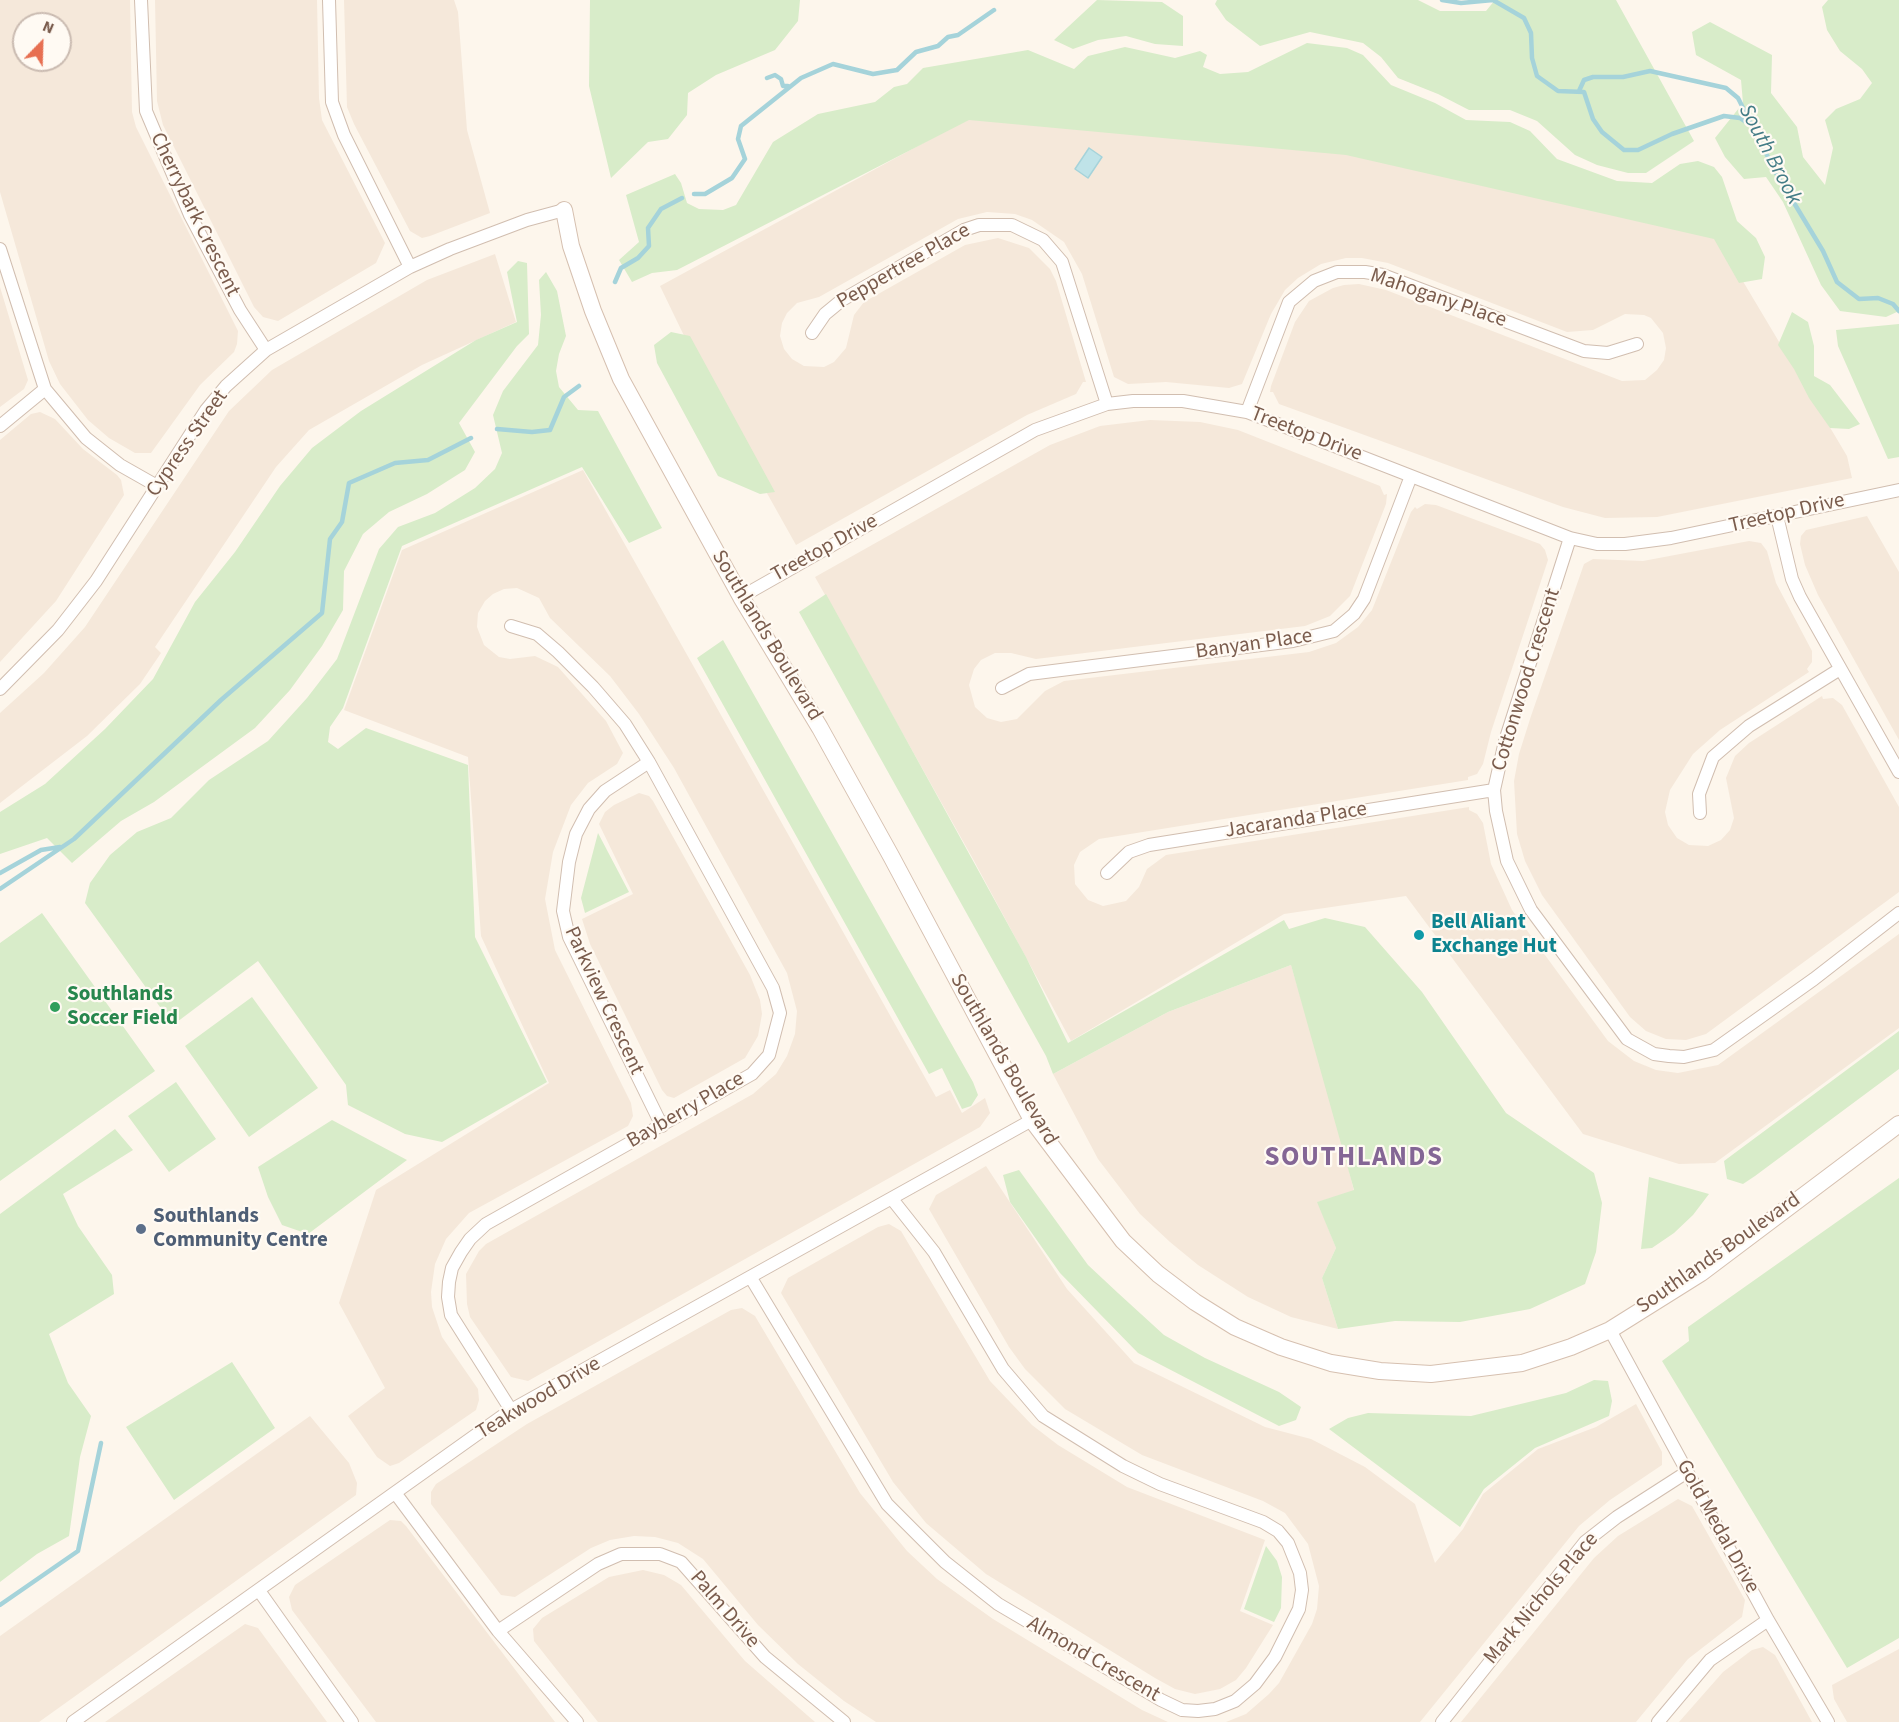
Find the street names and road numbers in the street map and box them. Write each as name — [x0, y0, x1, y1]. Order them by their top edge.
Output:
street label: Cherrybark Crescent — [143, 129, 245, 301]
street label: Peppertree Place — [833, 219, 975, 315]
street label: Mahogany Place — [1367, 264, 1509, 334]
street label: Cypress Street — [142, 386, 234, 502]
street label: Treetop Drive — [1247, 402, 1365, 468]
street label: Treetop Drive — [1727, 489, 1847, 539]
street label: Treetop Drive — [767, 509, 883, 589]
street label: Southlands Boulevard — [705, 546, 827, 726]
street label: Cottonwood Crescent — [1487, 586, 1567, 774]
street label: Banyan Place — [1194, 624, 1314, 666]
street label: Jacaranda Place — [1223, 797, 1369, 845]
street label: Parkview Crescent — [558, 923, 648, 1079]
street label: Southlands Boulevard — [943, 970, 1063, 1150]
street label: Bayberry Place — [623, 1067, 749, 1155]
street label: Southlands Boulevard — [1632, 1188, 1806, 1320]
street label: Teakwood Drive — [472, 1352, 606, 1446]
street label: Gold Medal Drive — [1670, 1456, 1764, 1598]
street label: Mark Nichols Place — [1479, 1528, 1605, 1670]
street label: Palm Drive — [684, 1566, 764, 1654]
street label: Almond Crescent — [1022, 1612, 1164, 1708]

